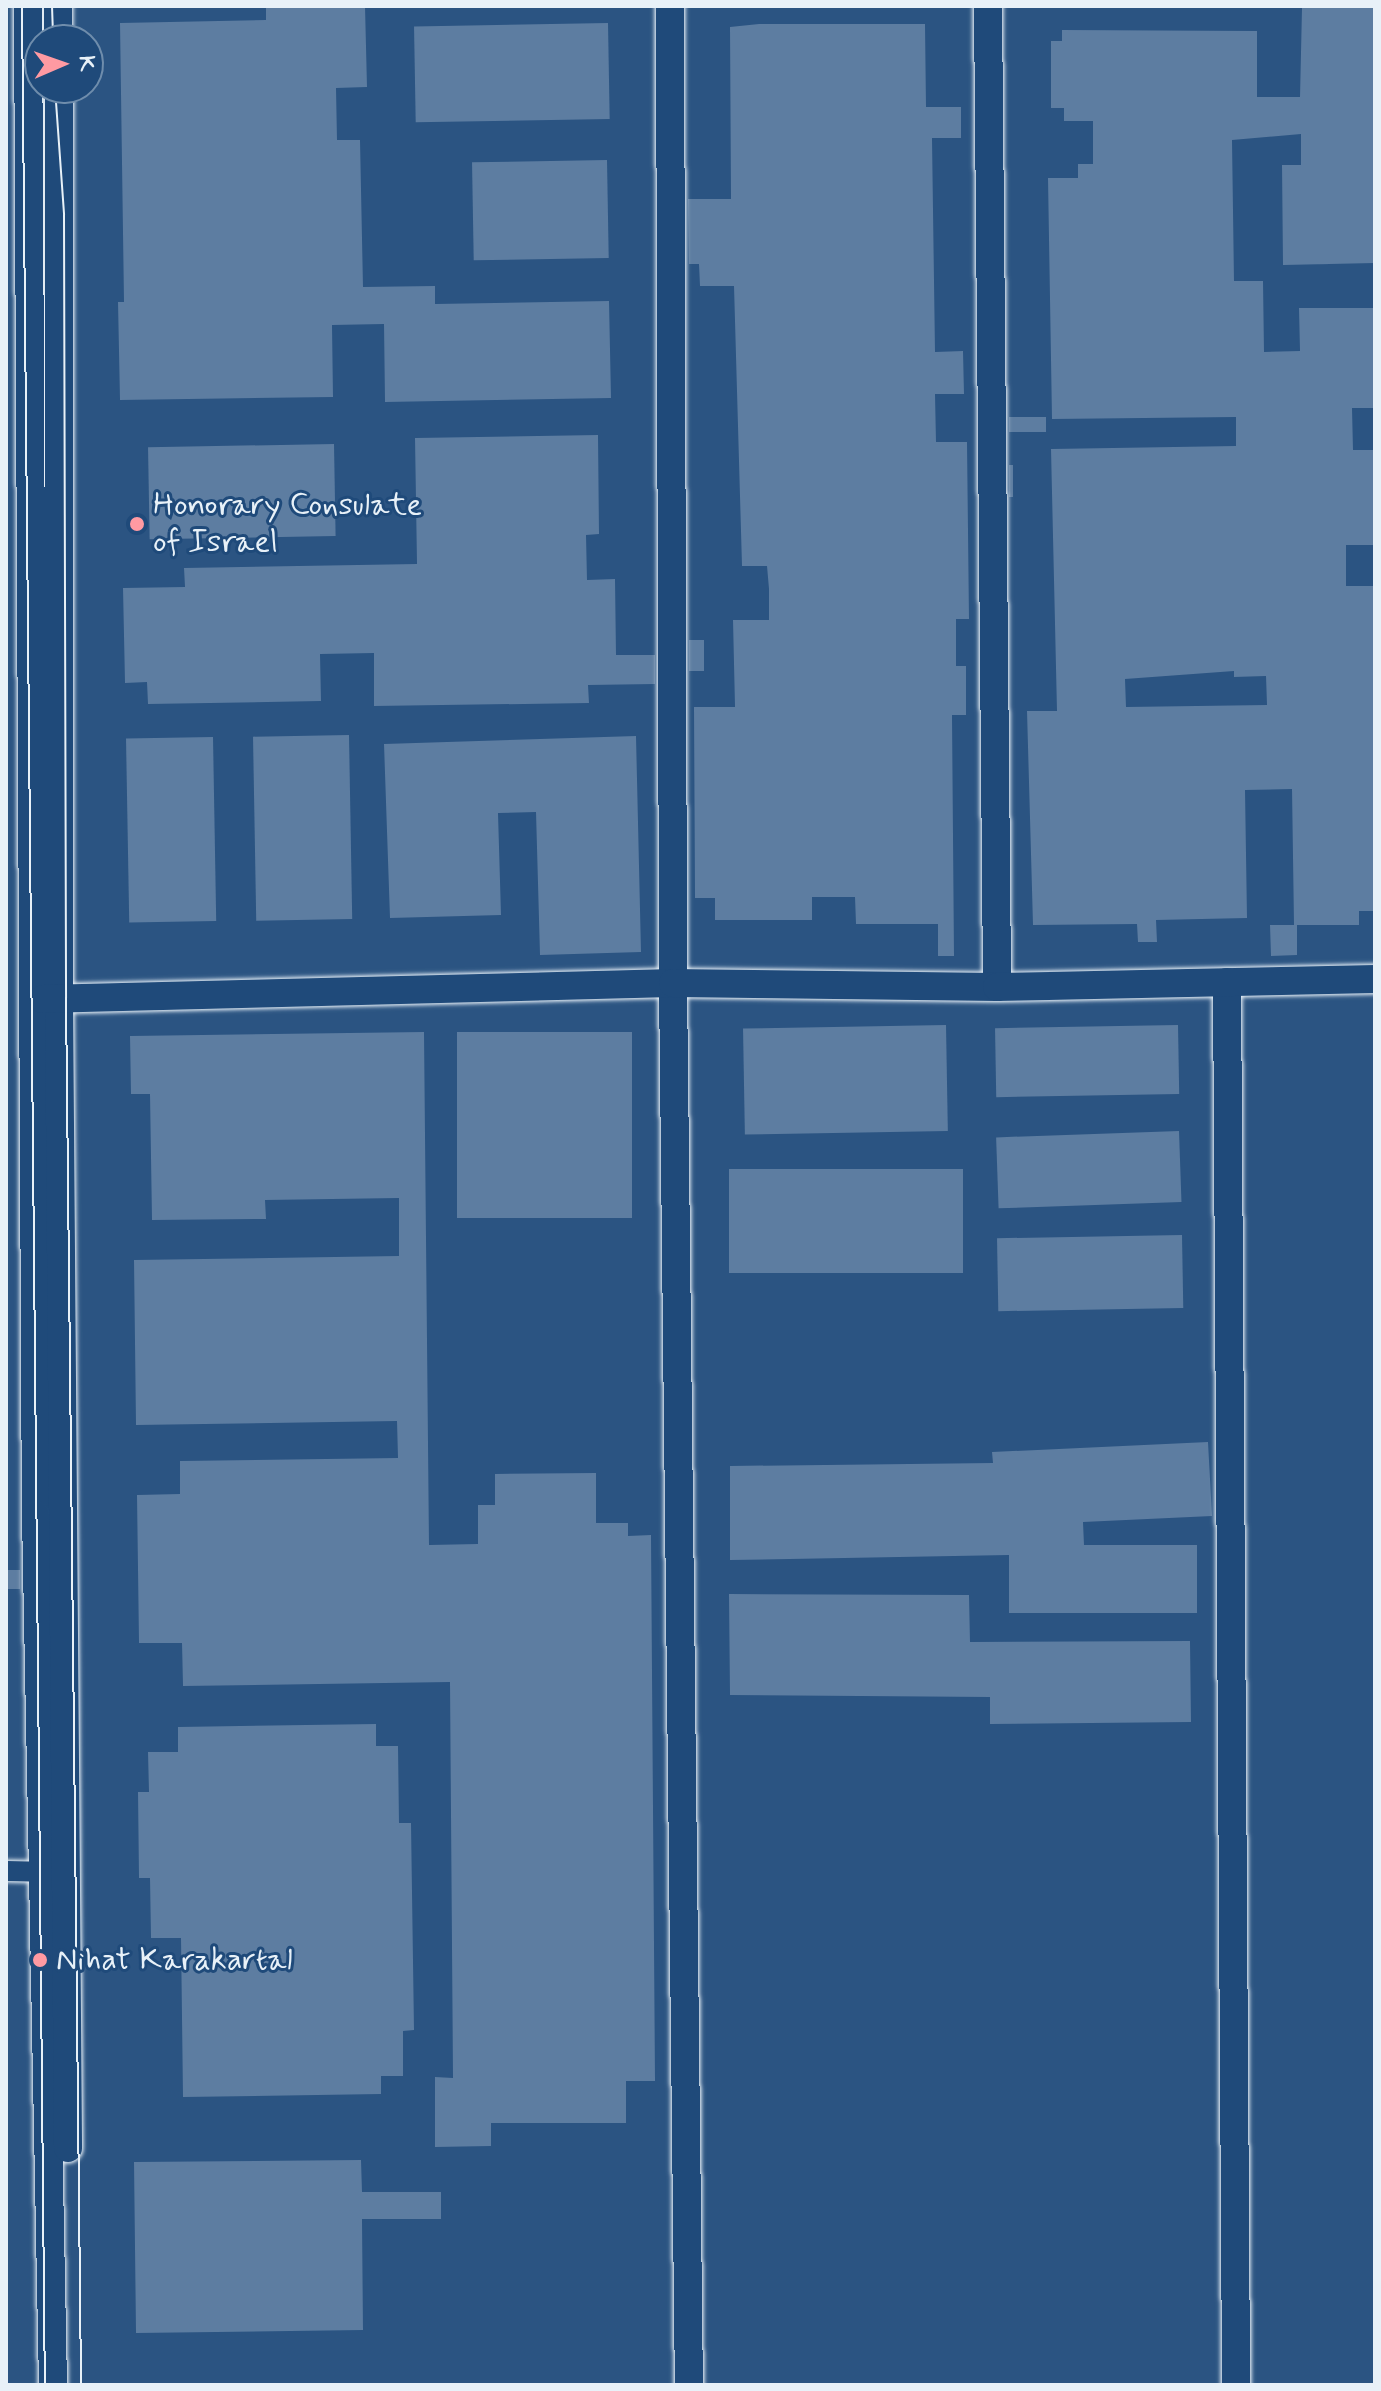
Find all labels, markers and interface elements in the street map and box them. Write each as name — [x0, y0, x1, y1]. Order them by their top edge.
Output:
north arrow — [24, 24, 104, 104]
text: K — [72, 55, 100, 71]
place label: Honorary Consulate of Israel — [153, 487, 421, 562]
marker: Honorary Consulate of Israel — [128, 515, 146, 533]
place label: Nihat Karakartal — [56, 1941, 289, 1979]
marker: Nihat Karakartal — [31, 1951, 49, 1969]

